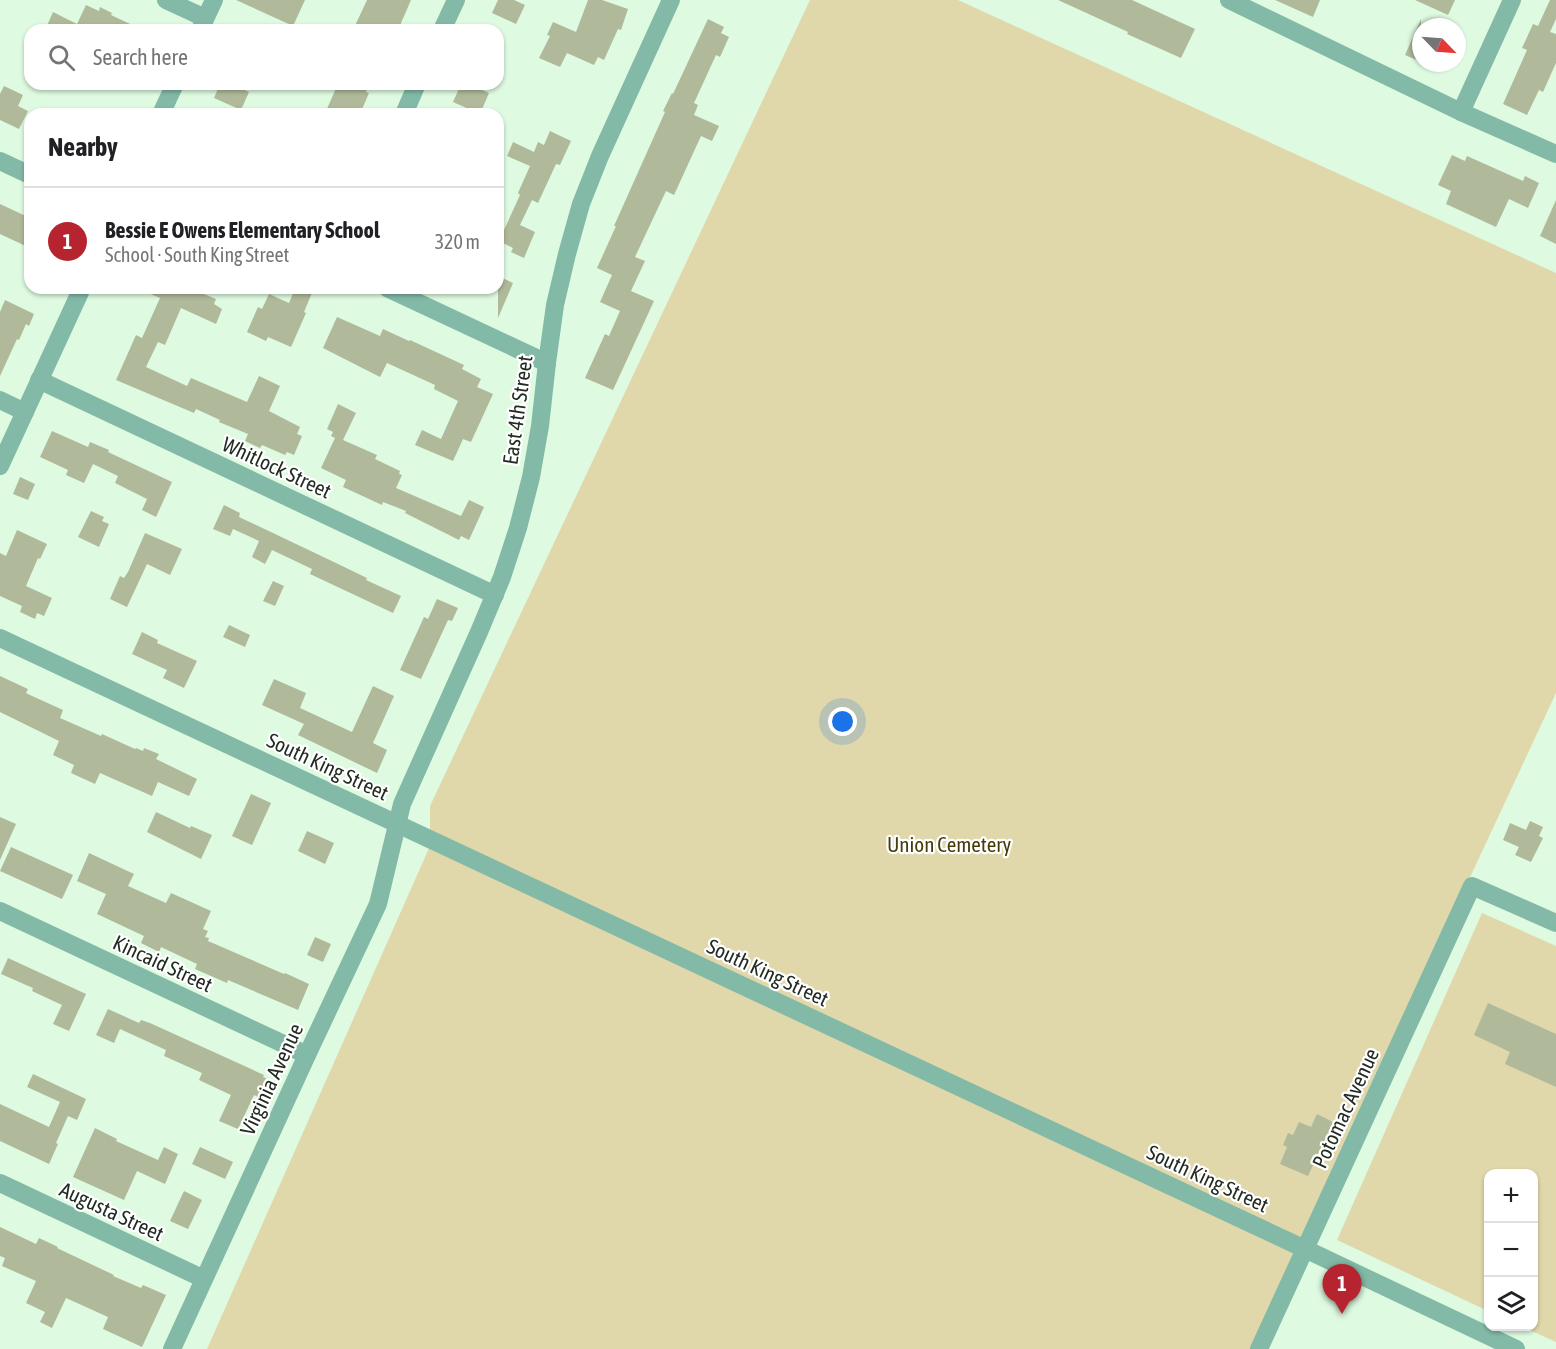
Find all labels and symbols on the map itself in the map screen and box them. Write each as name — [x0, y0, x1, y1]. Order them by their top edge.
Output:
north arrow — [1412, 18, 1466, 72]
street label: East 4th Street — [497, 354, 537, 466]
street label: Whitlock Street — [219, 431, 335, 503]
your location — [828, 707, 857, 736]
street label: South King Street — [263, 727, 393, 805]
park label: Union Cemetery — [887, 832, 1011, 856]
street label: Kincaid Street — [110, 930, 216, 996]
street label: South King Street — [703, 933, 833, 1011]
street label: Virginia Avenue — [235, 1019, 307, 1139]
street label: Potomac Avenue — [1307, 1044, 1383, 1172]
street label: South King Street — [1143, 1139, 1273, 1217]
street label: Augusta Street — [56, 1177, 168, 1245]
pin: 1 — [1322, 1264, 1362, 1314]

